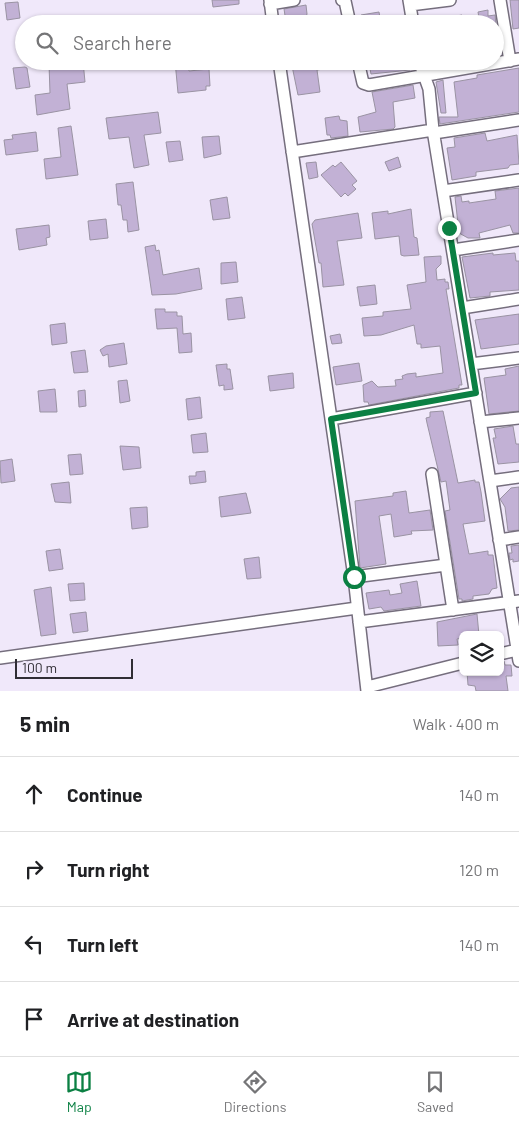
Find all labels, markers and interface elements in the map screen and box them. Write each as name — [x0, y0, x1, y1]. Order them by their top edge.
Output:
search box — [15, 15, 504, 70]
icon: search — [33, 29, 61, 57]
text: Search here — [73, 31, 172, 54]
route end — [438, 217, 461, 240]
route start — [343, 566, 366, 589]
map controls — [459, 631, 504, 676]
button: layers — [459, 631, 504, 676]
scale bar — [15, 656, 132, 679]
text: 100 m — [22, 659, 57, 676]
text: 5 min — [20, 711, 70, 736]
text: Walk · 400 m — [413, 714, 499, 733]
icon: ahead — [20, 780, 48, 808]
text: Continue — [67, 783, 143, 806]
text: 140 m — [459, 785, 499, 804]
icon: right — [20, 855, 48, 883]
text: Turn right — [67, 858, 149, 881]
text: 120 m — [459, 860, 499, 879]
icon: left — [20, 930, 48, 958]
text: Turn left — [67, 933, 138, 956]
text: 140 m — [459, 935, 499, 954]
icon: arrive — [20, 1005, 48, 1033]
text: Arrive at destination — [67, 1008, 239, 1031]
tab: Map — [65, 1068, 93, 1115]
tab: Directions — [224, 1068, 286, 1115]
tab: Saved — [417, 1068, 454, 1115]

